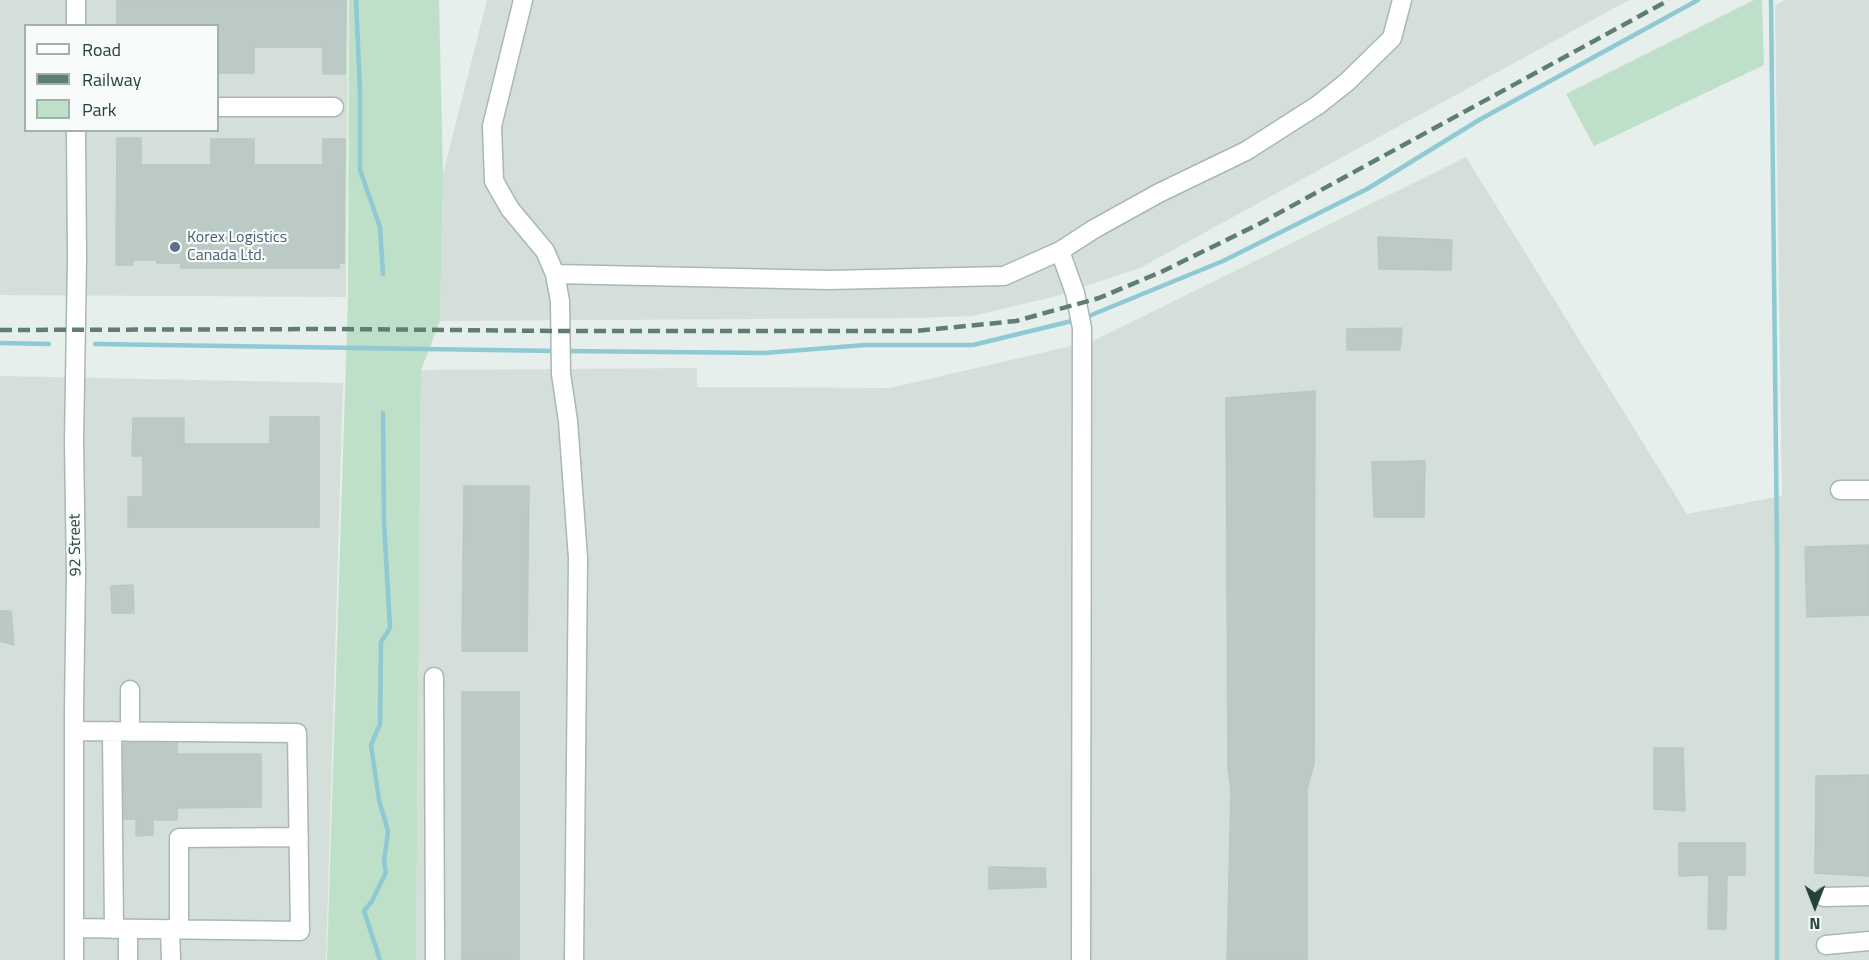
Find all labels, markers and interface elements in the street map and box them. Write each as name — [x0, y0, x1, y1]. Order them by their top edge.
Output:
legend — [24, 24, 219, 132]
text: Road — [82, 36, 121, 63]
text: Railway — [82, 66, 141, 93]
text: Park — [82, 96, 116, 123]
place label: Korex Logistics Canada Ltd. — [187, 228, 287, 266]
marker: Korex Logistics Canada Ltd. — [168, 240, 182, 254]
street label: 92 Street — [66, 513, 86, 577]
north arrow — [1785, 876, 1845, 936]
text: N — [1809, 912, 1821, 936]

